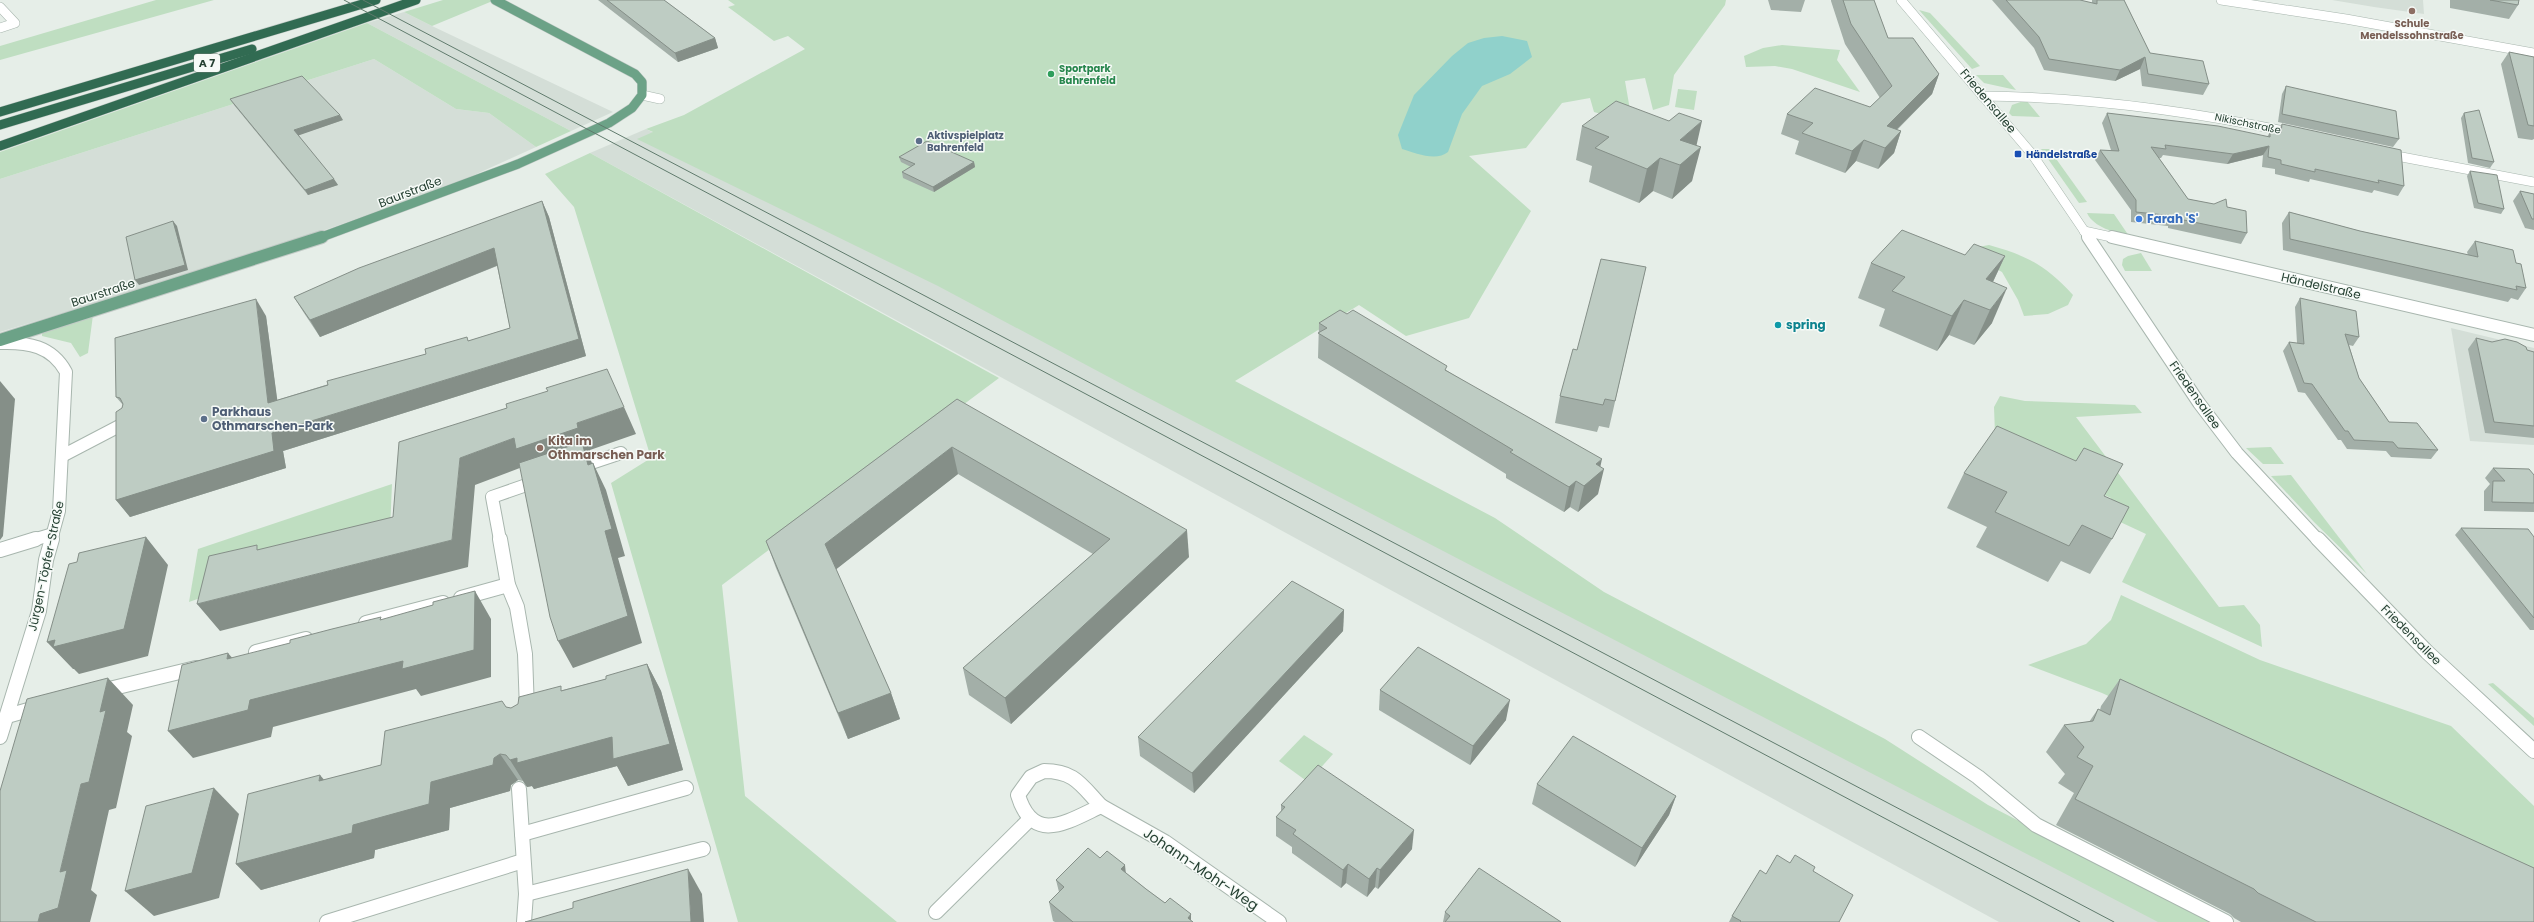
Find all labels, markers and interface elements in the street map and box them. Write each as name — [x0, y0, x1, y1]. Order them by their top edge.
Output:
marker: Schule Mendelssohnstraße — [2407, 6, 2417, 16]
place label: Schule Mendelssohnstraße — [2360, 16, 2464, 43]
road number: A 7 — [194, 54, 220, 72]
place label: Sportpark Bahrenfeld — [1059, 61, 1116, 88]
street label: Friedensallee — [1956, 65, 2020, 137]
marker: Sportpark Bahrenfeld — [1046, 69, 1056, 79]
street label: Nikischstraße — [2213, 109, 2282, 138]
place label: Aktivspielplatz Bahrenfeld — [927, 128, 1004, 155]
marker: Aktivspielplatz Bahrenfeld — [914, 136, 924, 146]
place label: Händelstraße — [2026, 147, 2097, 162]
marker: Händelstraße — [2013, 149, 2023, 159]
street label: Baurstraße — [376, 172, 444, 211]
place label: Farah 'S' — [2147, 210, 2199, 227]
marker: Farah 'S' — [2134, 214, 2144, 224]
street label: Händelstraße — [2280, 268, 2363, 303]
street label: Baurstraße — [69, 274, 137, 311]
place label: spring — [1786, 316, 1826, 333]
marker: spring — [1773, 320, 1783, 330]
street label: Friedensallee — [2166, 357, 2225, 432]
place label: Parkhaus Othmarschen-Park — [212, 403, 334, 434]
marker: Parkhaus Othmarschen-Park — [199, 414, 209, 424]
place label: Kita im Othmarschen Park — [548, 432, 665, 463]
marker: Kita im Othmarschen Park — [535, 443, 545, 453]
street label: Jürgen-Töpfer-Straße — [23, 499, 68, 633]
street label: Friedensallee — [2377, 601, 2445, 669]
street label: Johann-Mohr-Weg — [1139, 823, 1263, 915]

